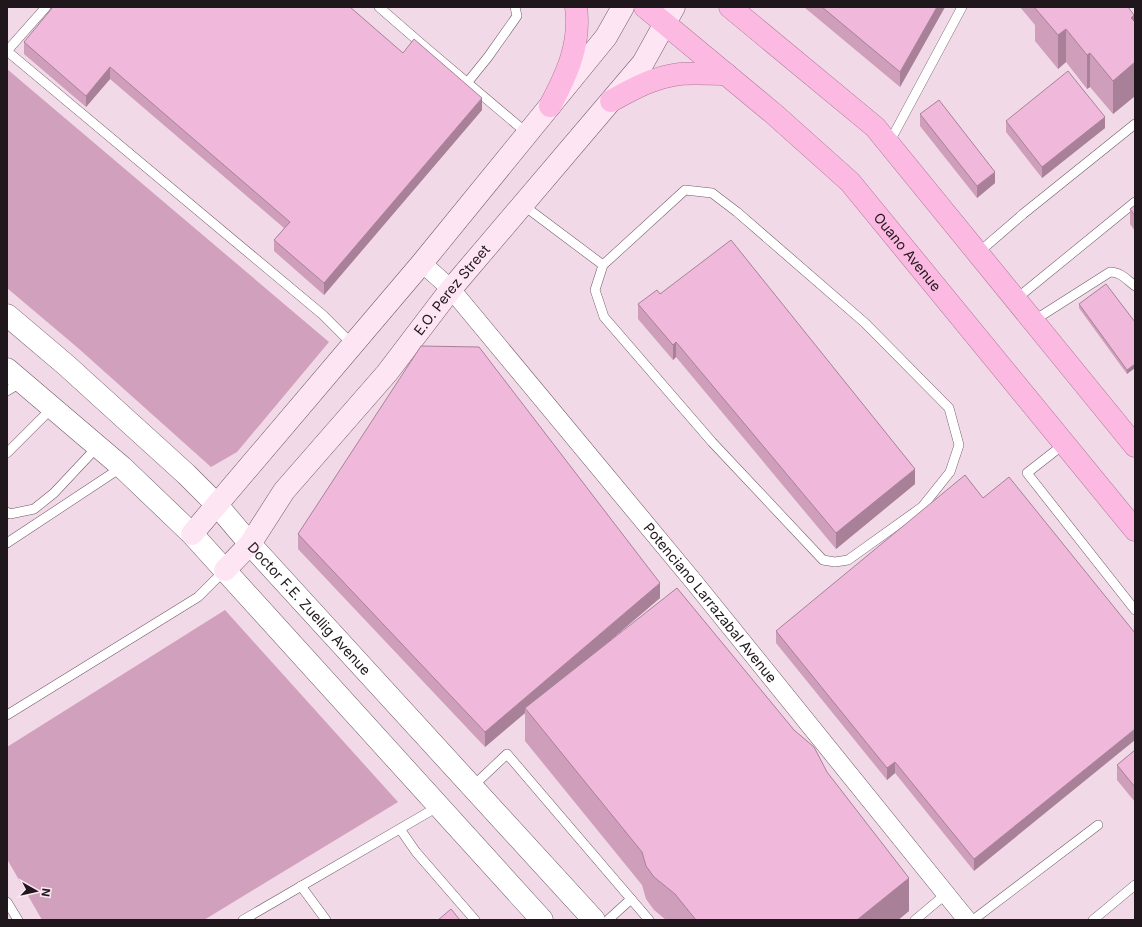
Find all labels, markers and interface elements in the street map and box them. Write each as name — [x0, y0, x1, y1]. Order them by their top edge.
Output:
street label: Ouano Avenue — [870, 209, 945, 294]
street label: E.O. Perez Street — [410, 241, 493, 338]
street label: Potenciano Larrazabal Avenue — [640, 519, 781, 686]
street label: Doctor F.E. Zuellig Avenue — [245, 538, 375, 678]
north arrow — [16, 871, 56, 911]
text: N — [38, 887, 53, 898]

